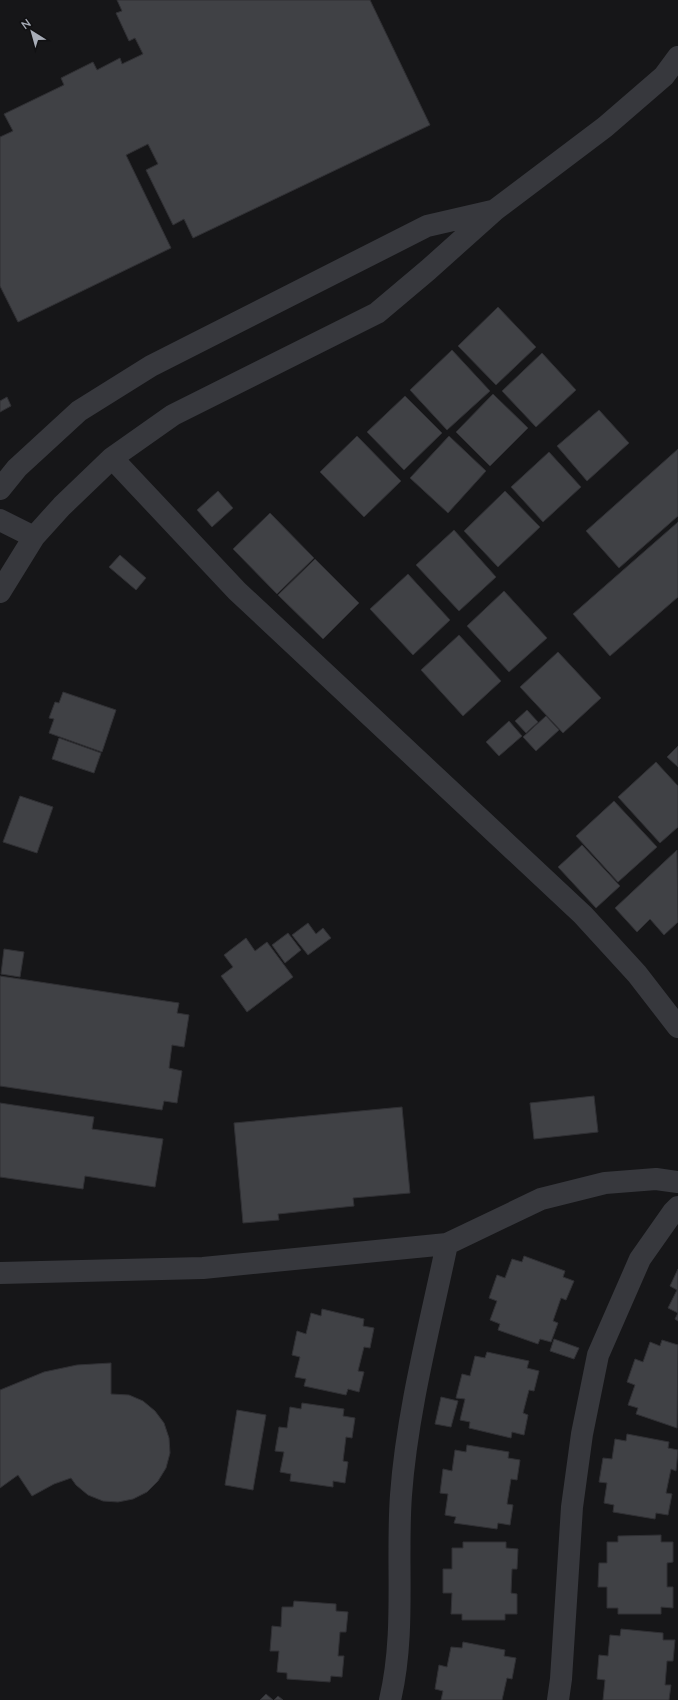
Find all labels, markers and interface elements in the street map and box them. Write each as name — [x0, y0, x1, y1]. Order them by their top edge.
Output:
north arrow — [12, 12, 52, 52]
text: N — [18, 16, 33, 31]

